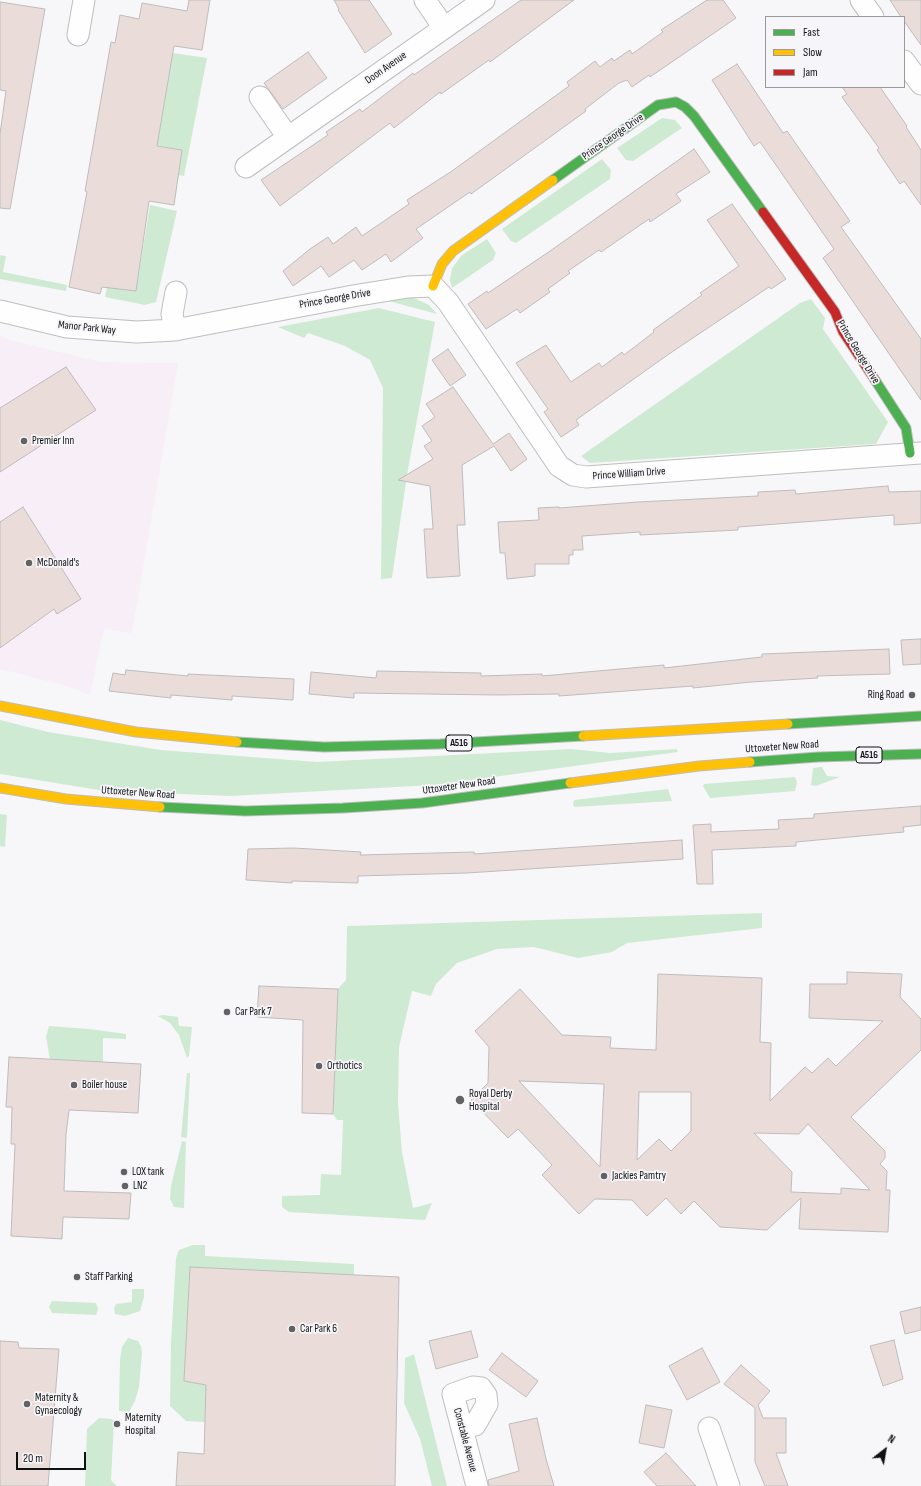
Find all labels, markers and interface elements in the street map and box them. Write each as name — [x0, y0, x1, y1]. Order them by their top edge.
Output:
legend — [765, 16, 905, 88]
text: Fast — [803, 25, 820, 40]
text: Slow — [803, 45, 822, 60]
street label: Doon Avenue — [363, 49, 409, 87]
text: Jam — [803, 65, 818, 80]
street label: Prince George Drive — [580, 111, 646, 163]
street label: Prince George Drive — [298, 286, 372, 312]
street label: Manor Park Way — [57, 318, 117, 338]
street label: Prince George Drive — [834, 318, 882, 386]
place label: Premier Inn — [32, 434, 74, 448]
marker: Premier Inn — [19, 436, 29, 446]
street label: Prince William Drive — [592, 465, 666, 483]
place label: McDonald's — [37, 556, 79, 570]
marker: McDonald's — [24, 558, 34, 568]
place label: Ring Road — [868, 688, 904, 702]
marker: Ring Road — [907, 690, 917, 700]
road number: A516 — [446, 735, 472, 751]
street label: Uttoxeter New Road — [745, 738, 819, 756]
road number: A516 — [856, 747, 882, 763]
street label: Uttoxeter New Road — [422, 774, 496, 798]
street label: Uttoxeter New Road — [101, 784, 175, 802]
place label: Car Park 7 — [235, 1005, 272, 1019]
marker: Car Park 7 — [222, 1007, 232, 1017]
place label: Orthotics — [327, 1059, 362, 1073]
marker: Orthotics — [314, 1061, 324, 1071]
place label: Boiler house — [82, 1078, 127, 1092]
marker: Boiler house — [69, 1080, 79, 1090]
place label: Royal Derby Hospital — [469, 1087, 512, 1113]
marker: Royal Derby Hospital — [454, 1094, 466, 1106]
place label: LOX tank — [132, 1165, 164, 1179]
marker: LOX tank — [119, 1167, 129, 1177]
place label: Jackies Pamtry — [612, 1169, 666, 1183]
marker: Jackies Pamtry — [599, 1171, 609, 1181]
place label: LN2 — [133, 1179, 147, 1193]
marker: LN2 — [120, 1181, 130, 1191]
place label: Staff Parking — [85, 1270, 133, 1284]
marker: Staff Parking — [72, 1272, 82, 1282]
place label: Car Park 6 — [300, 1322, 337, 1336]
marker: Car Park 6 — [287, 1324, 297, 1334]
place label: Maternity & Gynaecology — [35, 1391, 82, 1417]
marker: Maternity & Gynaecology — [22, 1399, 32, 1409]
street label: Constable Avenue — [450, 1407, 480, 1473]
place label: Maternity Hospital — [125, 1411, 161, 1437]
marker: Maternity Hospital — [112, 1419, 122, 1429]
north arrow — [865, 1430, 905, 1470]
text: N — [886, 1432, 897, 1446]
scale bar — [18, 1444, 88, 1470]
text: 20 m — [23, 1451, 43, 1466]

